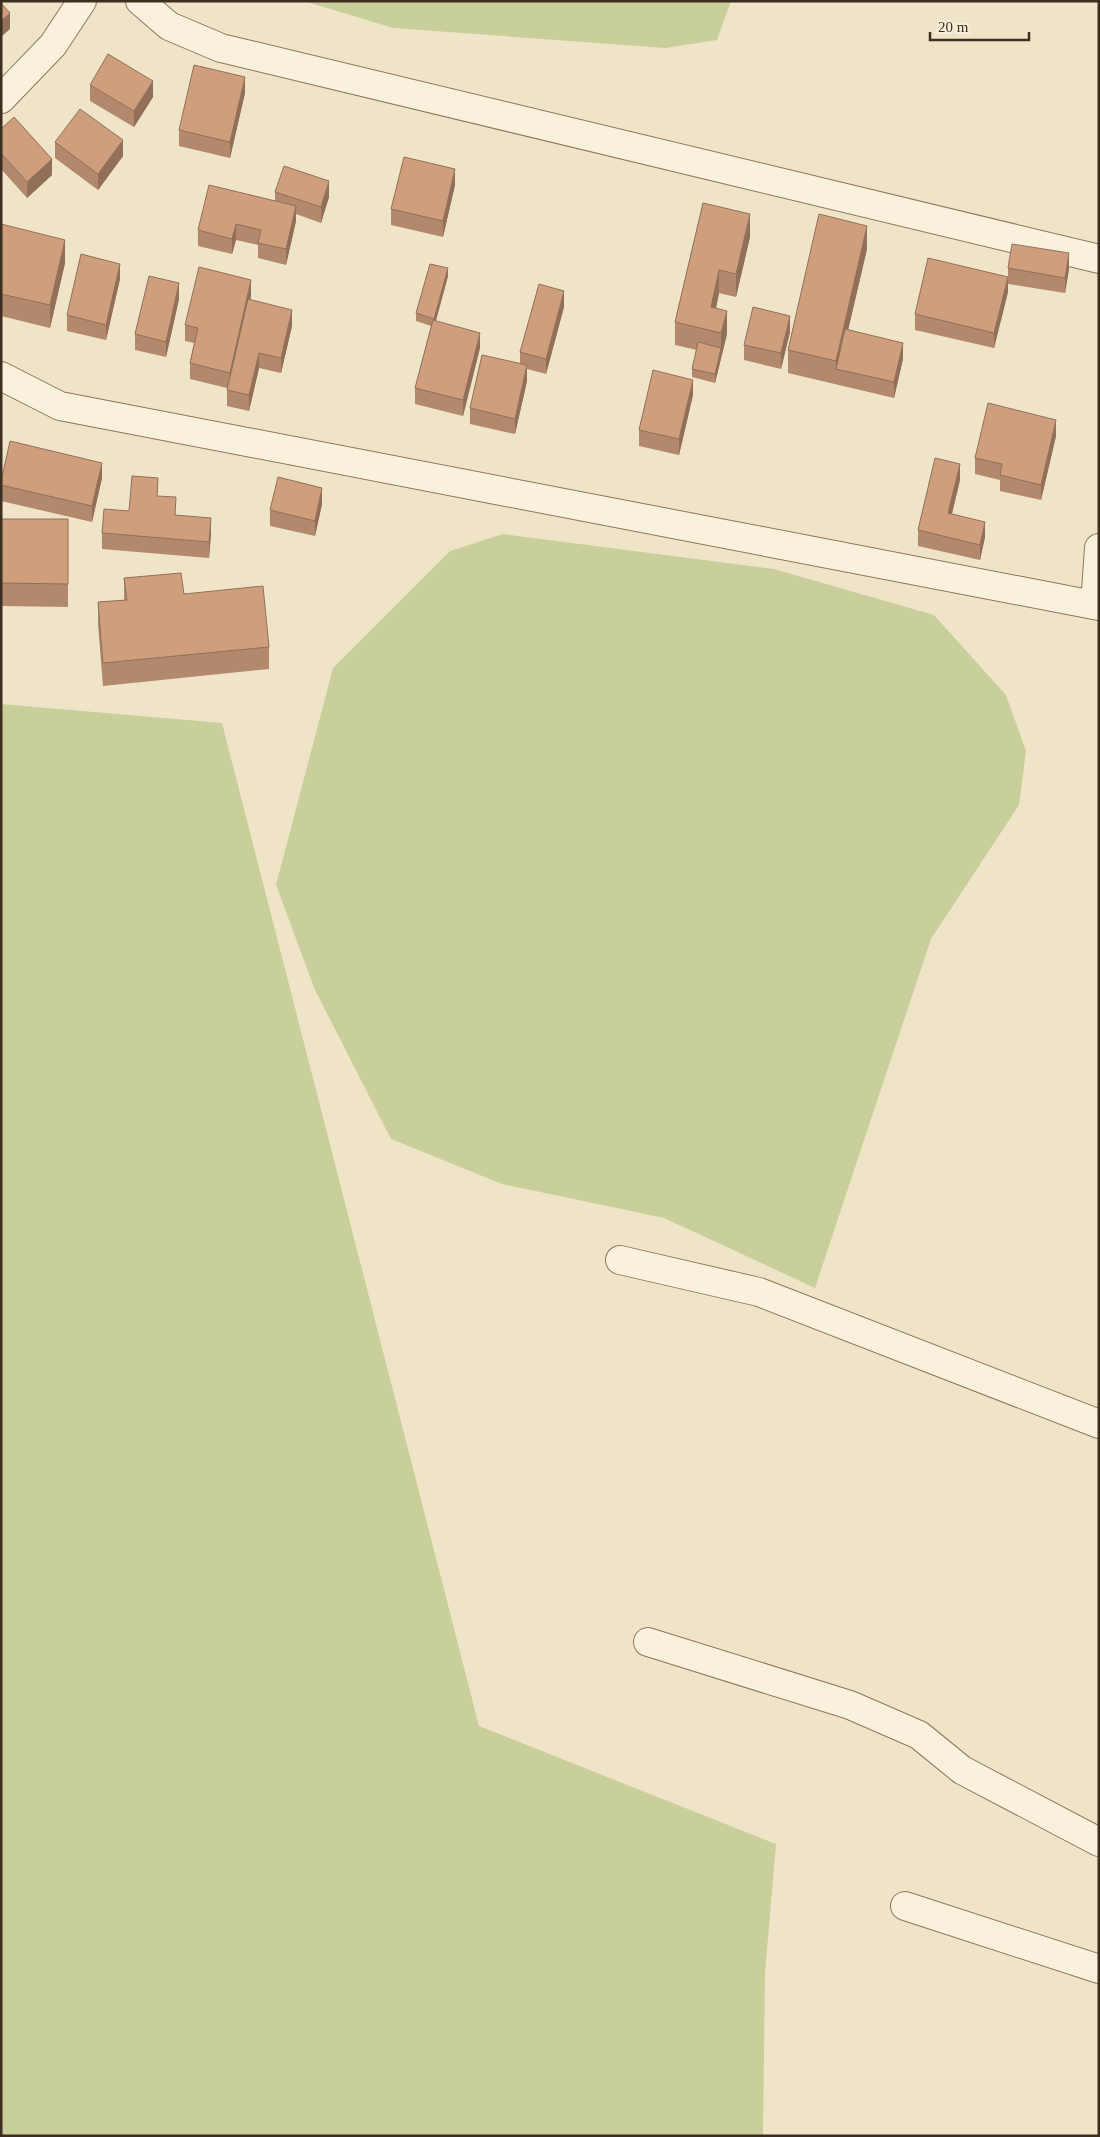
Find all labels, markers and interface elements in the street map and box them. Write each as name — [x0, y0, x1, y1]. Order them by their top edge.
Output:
scale bar — [930, 10, 1029, 42]
text: 20 m — [938, 19, 969, 35]

